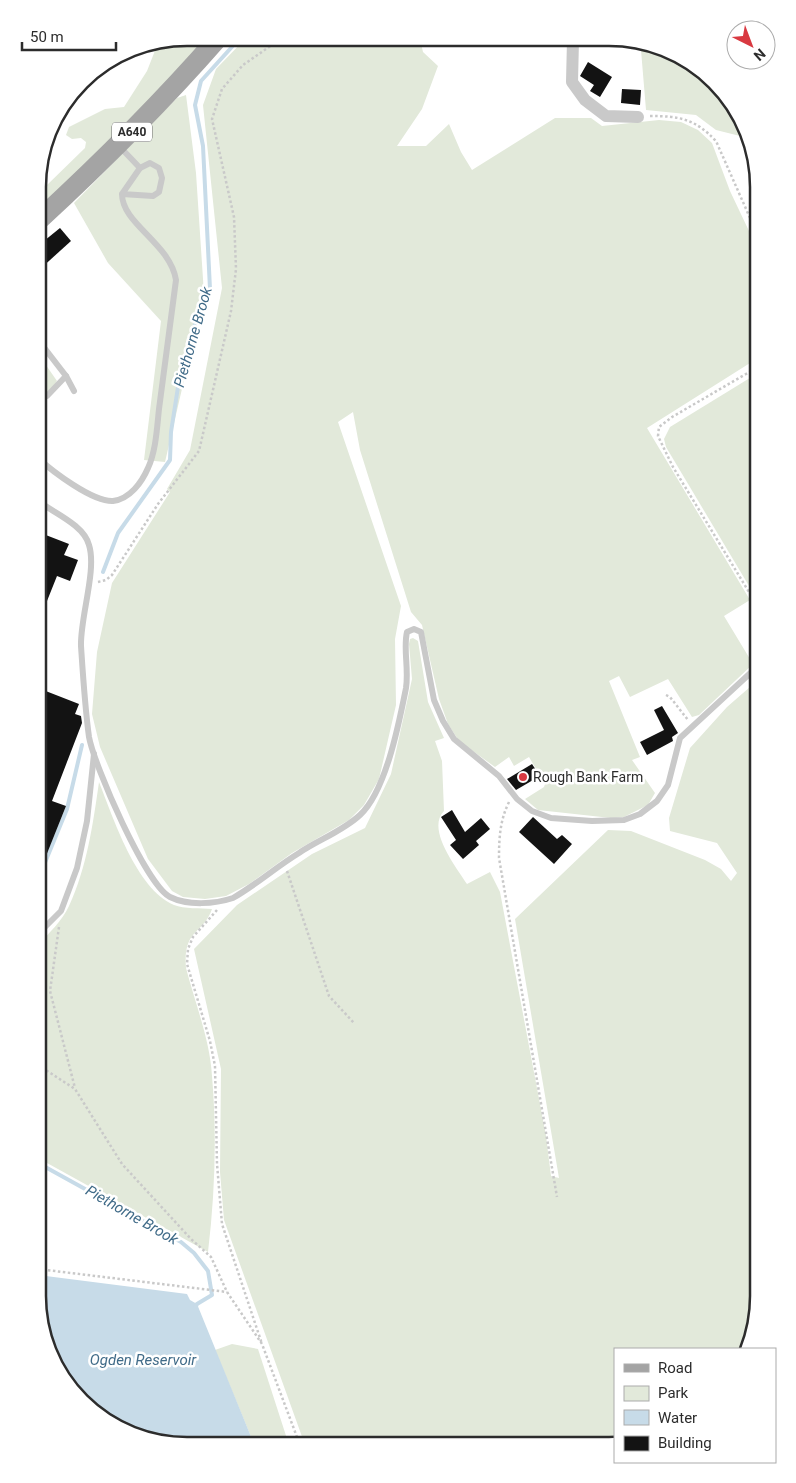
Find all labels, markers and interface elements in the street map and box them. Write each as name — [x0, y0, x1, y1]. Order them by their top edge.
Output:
scale bar — [22, 20, 116, 52]
north arrow — [726, 20, 776, 70]
text: 50 m — [30, 28, 64, 46]
text: N — [751, 45, 769, 64]
road number: A640 — [112, 122, 152, 142]
water label: Piethorne Brook — [170, 284, 216, 389]
place label: Rough Bank Farm — [533, 769, 643, 785]
marker: Rough Bank Farm — [517, 771, 529, 783]
water label: Piethorne Brook — [83, 1181, 182, 1249]
legend — [614, 1348, 776, 1463]
water label: Ogden Reservoir — [90, 1351, 197, 1369]
text: Road — [658, 1359, 692, 1377]
text: Park — [658, 1384, 689, 1402]
text: Water — [658, 1409, 697, 1427]
text: Building — [658, 1434, 712, 1452]

